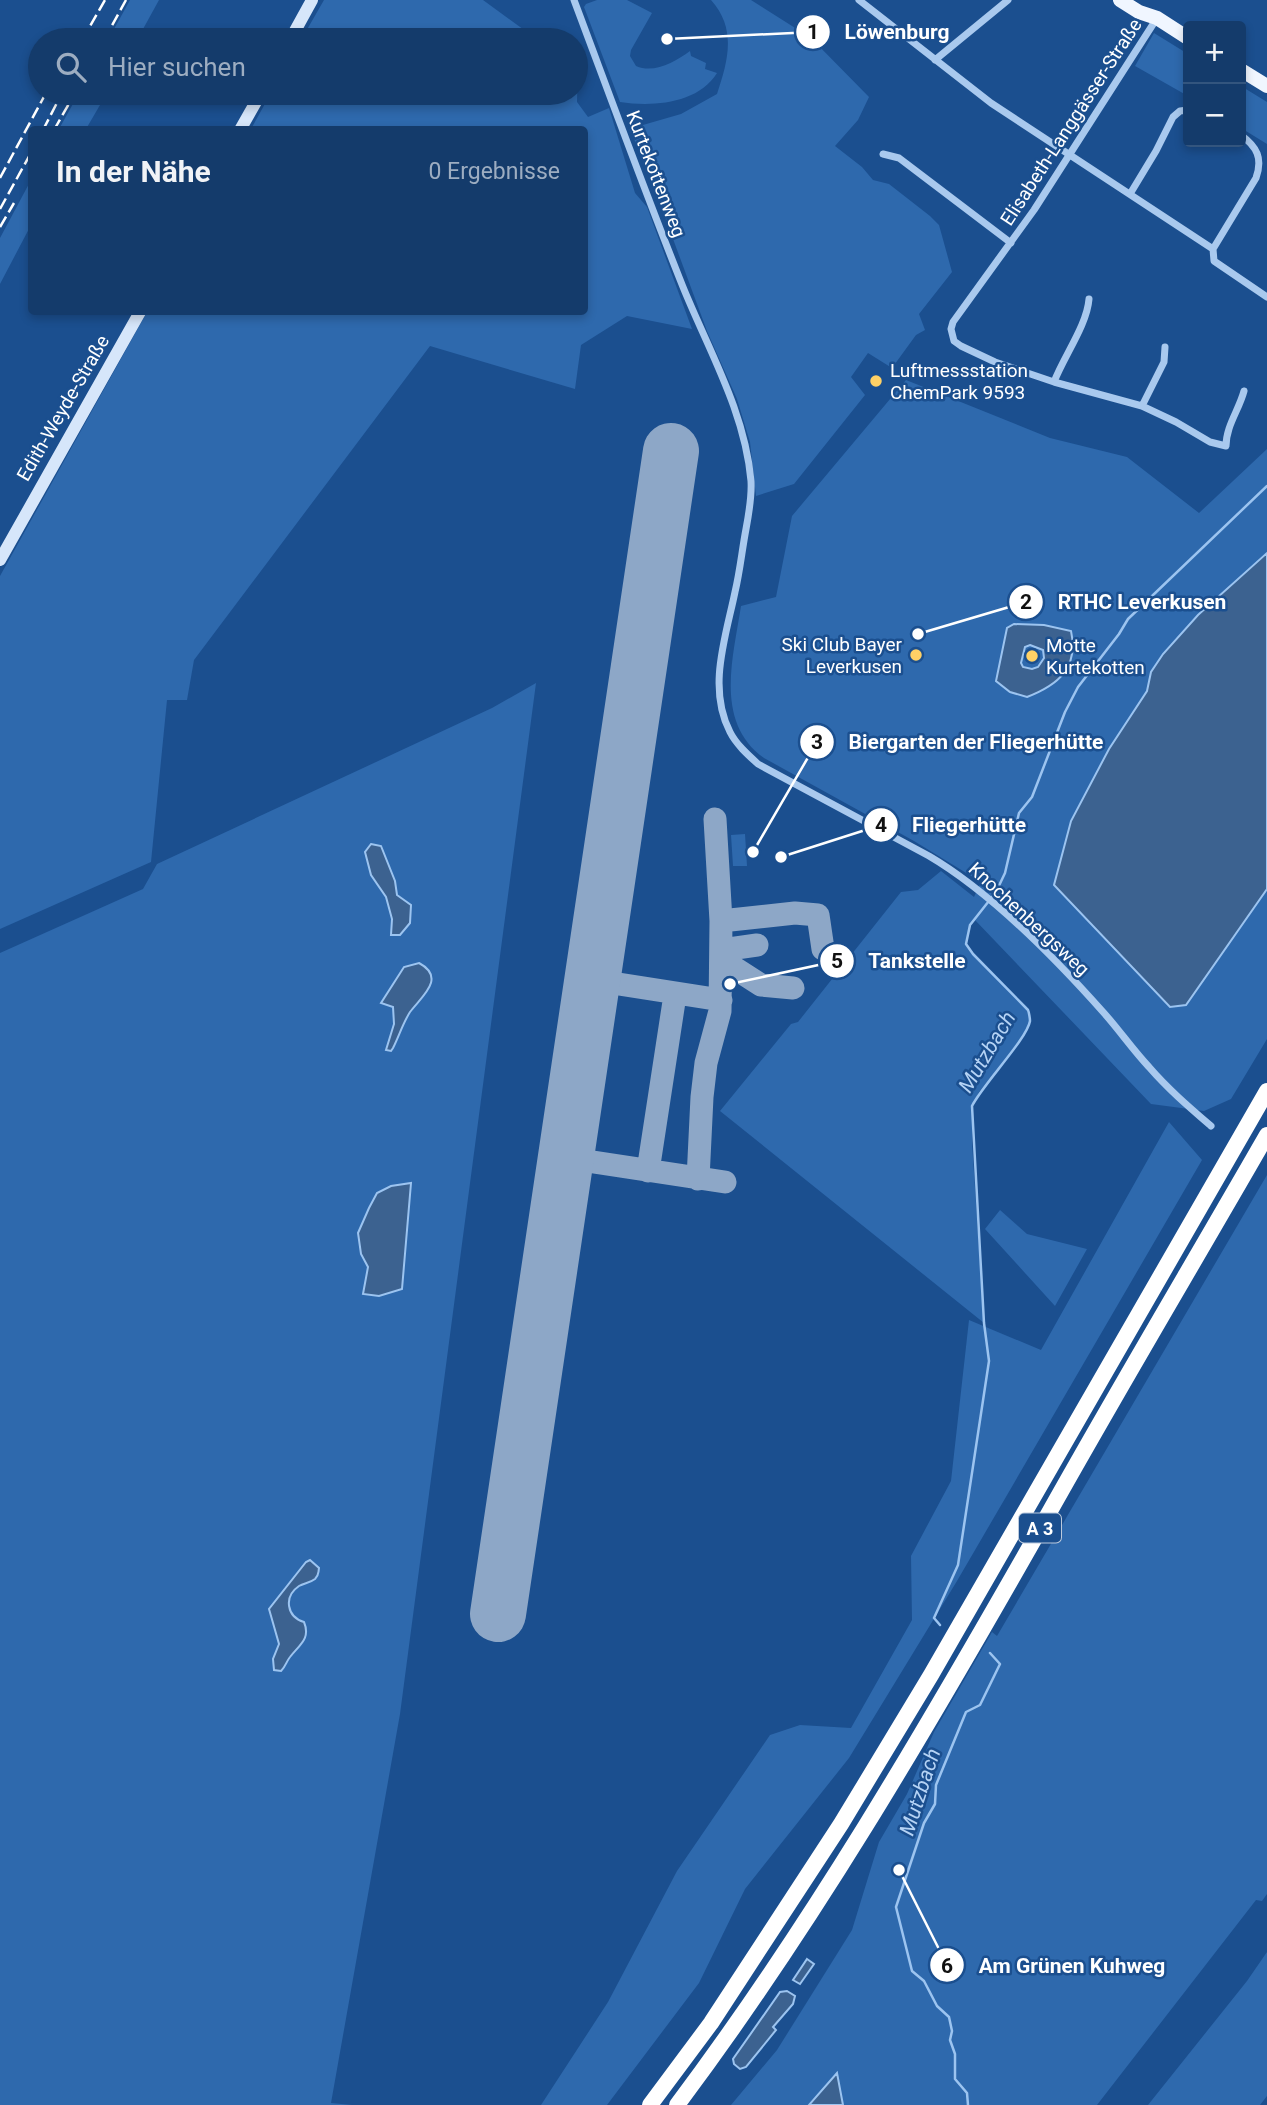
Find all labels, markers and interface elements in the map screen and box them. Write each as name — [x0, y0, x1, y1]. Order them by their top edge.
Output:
callout: Löwenburg — [795, 11, 963, 53]
street label: Elisabeth-Langgässer-Straße — [995, 14, 1147, 230]
text: 1 — [807, 20, 819, 44]
text: Löwenburg — [845, 20, 949, 44]
map controls — [1183, 21, 1246, 147]
button: + — [1183, 21, 1246, 84]
search box — [28, 28, 588, 105]
icon: search — [52, 48, 90, 86]
text: Hier suchen — [108, 52, 246, 82]
button: − — [1183, 84, 1246, 147]
street label: Kurtekottenweg — [621, 107, 691, 241]
text: In der Nähe — [56, 154, 211, 189]
text: 0 Ergebnisse — [428, 158, 560, 185]
street label: Edith-Weyde-Straße — [12, 331, 114, 485]
place label: Luftmessstation ChemPark 9593 — [890, 359, 1028, 404]
marker: Luftmessstation ChemPark 9593 — [868, 373, 884, 389]
callout: RTHC Leverkusen — [1008, 581, 1240, 623]
text: 2 — [1020, 590, 1032, 614]
text: RTHC Leverkusen — [1058, 590, 1226, 614]
place label: Ski Club Bayer Leverkusen — [781, 633, 903, 678]
place label: Motte Kurtekotten — [1046, 634, 1145, 679]
marker: Ski Club Bayer Leverkusen — [908, 647, 924, 663]
marker: Motte Kurtekotten — [1024, 648, 1040, 664]
callout: Biergarten der Fliegerhütte — [800, 721, 1117, 763]
text: 3 — [811, 730, 823, 754]
text: Biergarten der Fliegerhütte — [849, 730, 1103, 754]
callout: Fliegerhütte — [863, 804, 1040, 846]
text: 4 — [875, 813, 887, 837]
text: Fliegerhütte — [912, 813, 1026, 837]
street label: Knochenbergsweg — [964, 857, 1094, 981]
callout: Tankstelle — [819, 940, 980, 982]
text: 5 — [831, 949, 843, 973]
text: Tankstelle — [868, 949, 966, 973]
water label: Mutzbach — [953, 1007, 1021, 1097]
road number: A 3 — [1019, 1513, 1061, 1542]
water label: Mutzbach — [895, 1745, 945, 1839]
callout: Am Grünen Kuhweg — [930, 1944, 1179, 1986]
text: 6 — [941, 1954, 953, 1978]
text: Am Grünen Kuhweg — [979, 1954, 1165, 1978]

